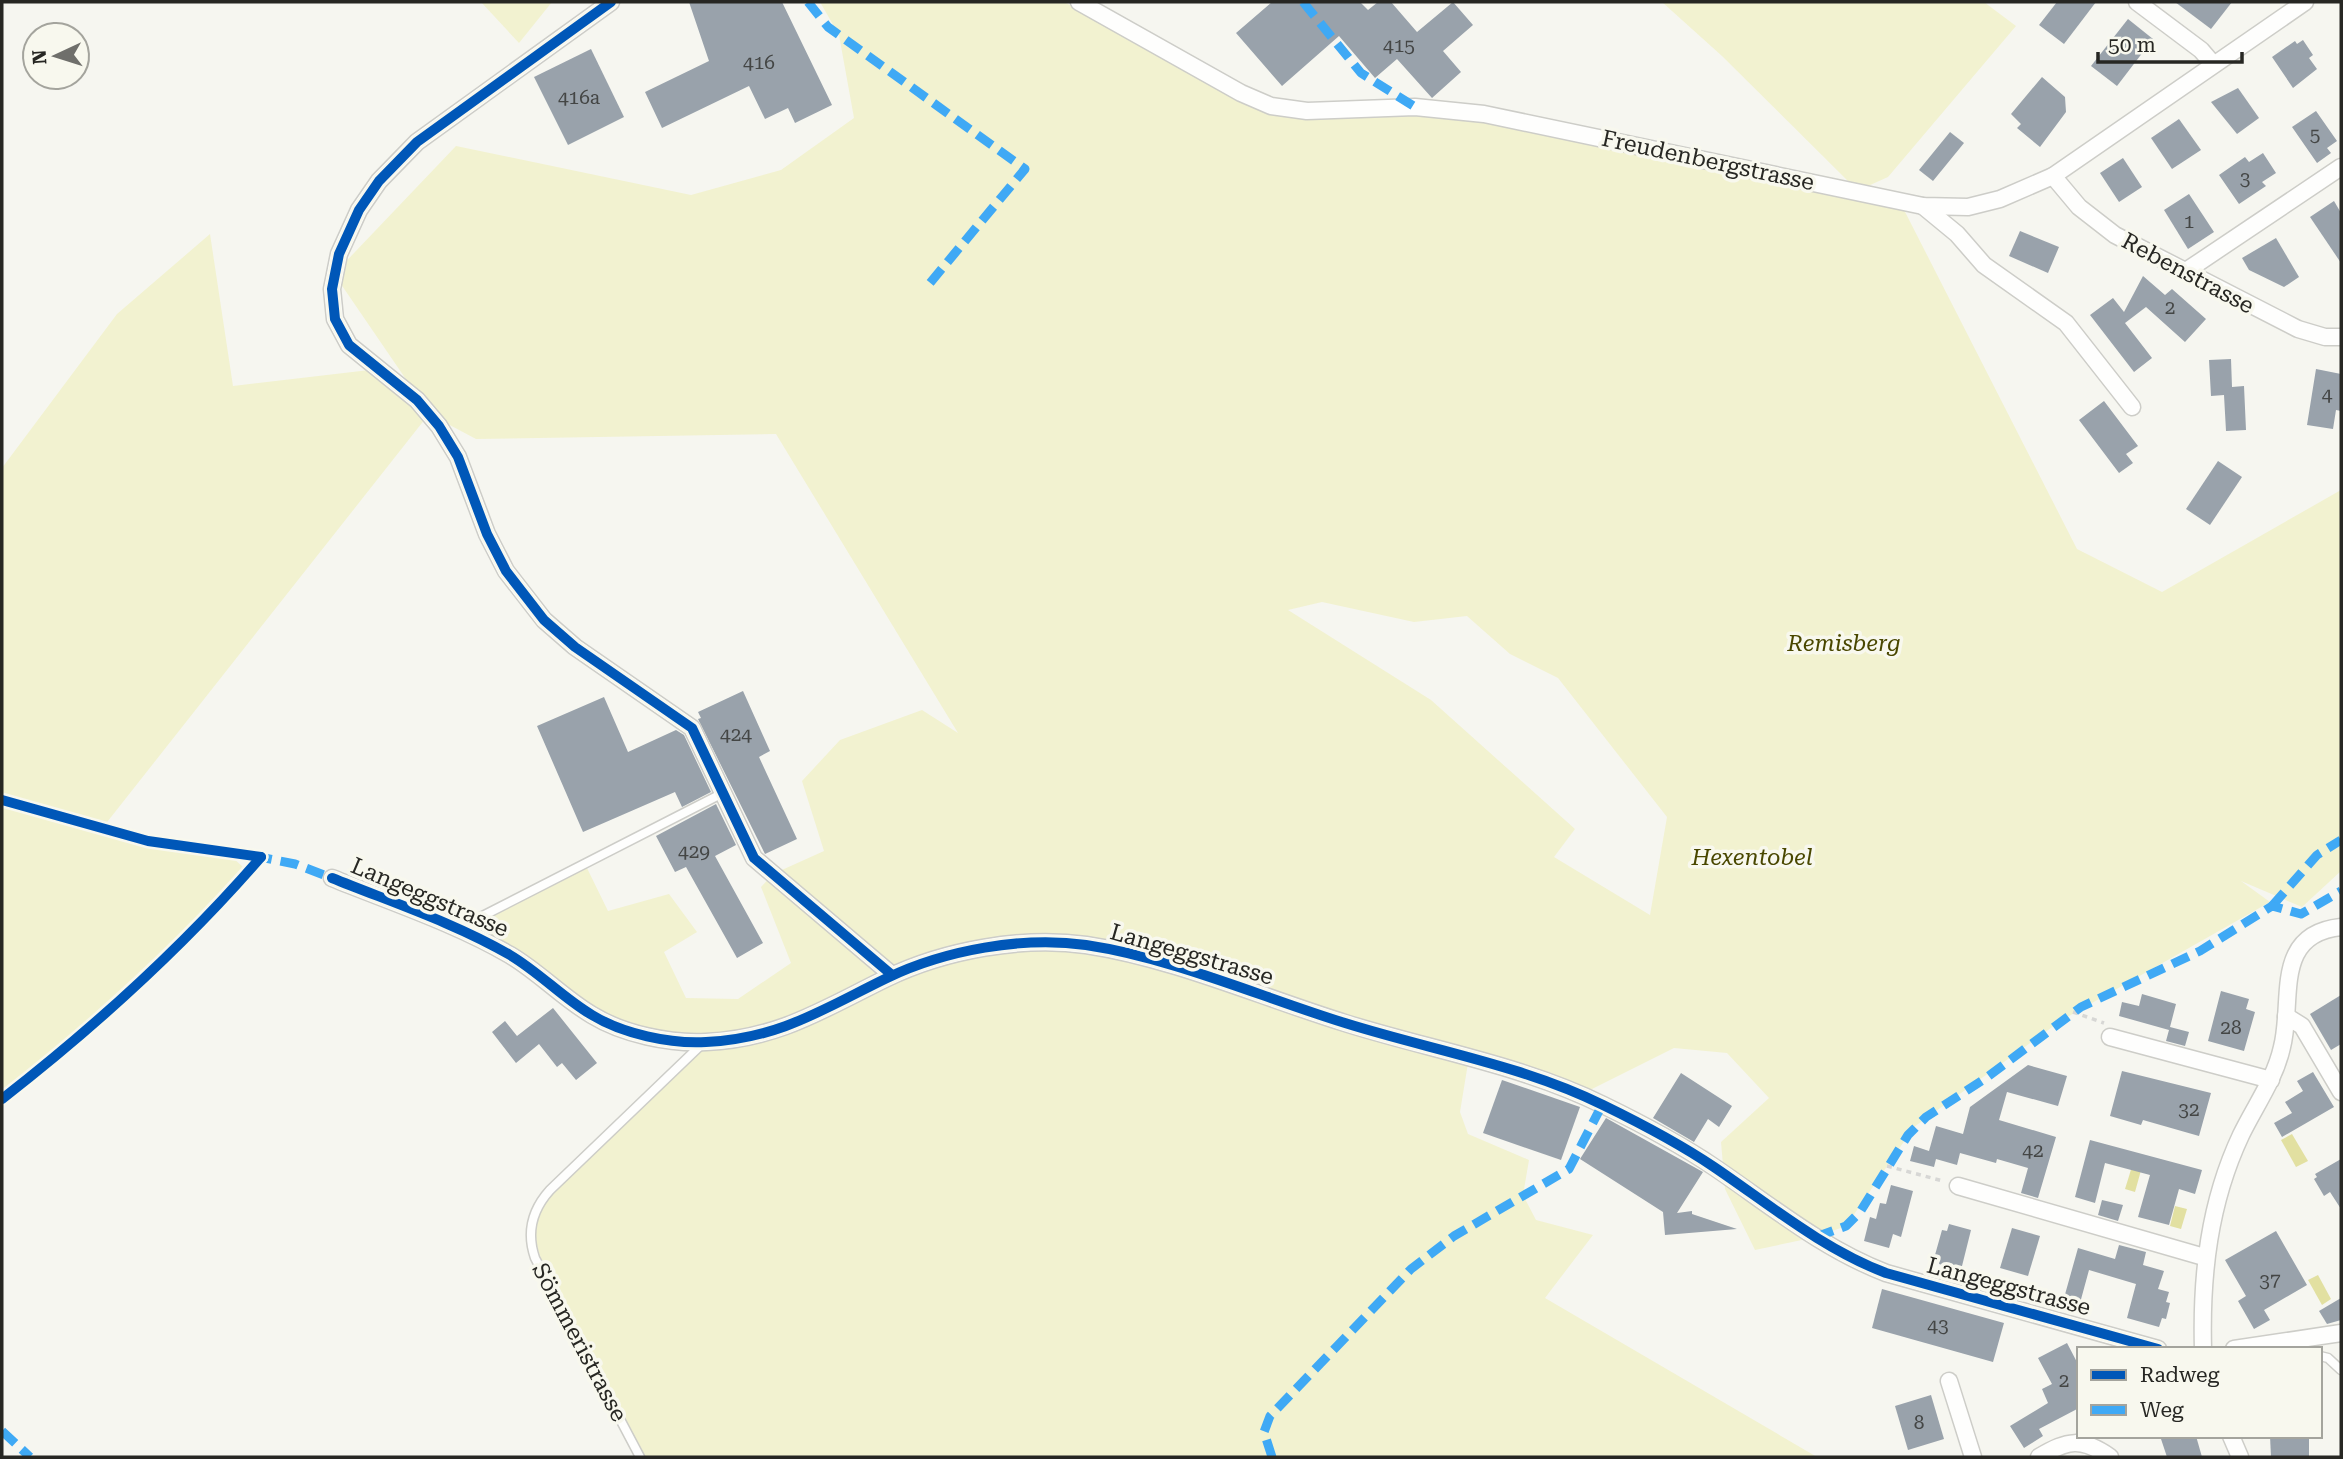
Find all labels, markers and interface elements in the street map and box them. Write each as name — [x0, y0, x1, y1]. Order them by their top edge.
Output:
north arrow — [21, 21, 91, 91]
scale bar — [2098, 21, 2242, 65]
text: 50 m — [2108, 33, 2156, 57]
house number: 415 — [1383, 34, 1415, 57]
text: N — [28, 49, 52, 65]
house number: 416 — [743, 51, 775, 74]
house number: 416a — [558, 86, 601, 109]
house number: 5 — [2310, 123, 2320, 146]
street label: Freudenbergstrasse — [1599, 125, 1817, 196]
house number: 3 — [2240, 167, 2250, 190]
house number: 1 — [2184, 210, 2194, 233]
street label: Rebenstrasse — [2117, 227, 2258, 320]
house number: 2 — [2165, 296, 2175, 319]
house number: 4 — [2322, 383, 2333, 406]
park label: Remisberg — [1786, 630, 1901, 657]
house number: 424 — [720, 723, 752, 746]
house number: 429 — [678, 840, 710, 863]
park label: Hexentobel — [1690, 844, 1813, 871]
street label: Langeggstrasse — [347, 852, 513, 943]
street label: Langeggstrasse — [1107, 918, 1277, 991]
house number: 28 — [2220, 1016, 2242, 1039]
house number: 32 — [2178, 1098, 2200, 1121]
house number: 42 — [2022, 1139, 2044, 1162]
street label: Langeggstrasse — [1924, 1252, 2094, 1321]
street label: Sömmeristrasse — [526, 1258, 633, 1426]
house number: 37 — [2259, 1269, 2281, 1292]
house number: 43 — [1927, 1314, 1949, 1337]
legend — [2077, 1347, 2322, 1438]
text: Radweg — [2140, 1363, 2219, 1387]
house number: 2 — [2059, 1369, 2069, 1392]
text: Weg — [2140, 1398, 2184, 1422]
house number: 8 — [1914, 1411, 1924, 1434]

